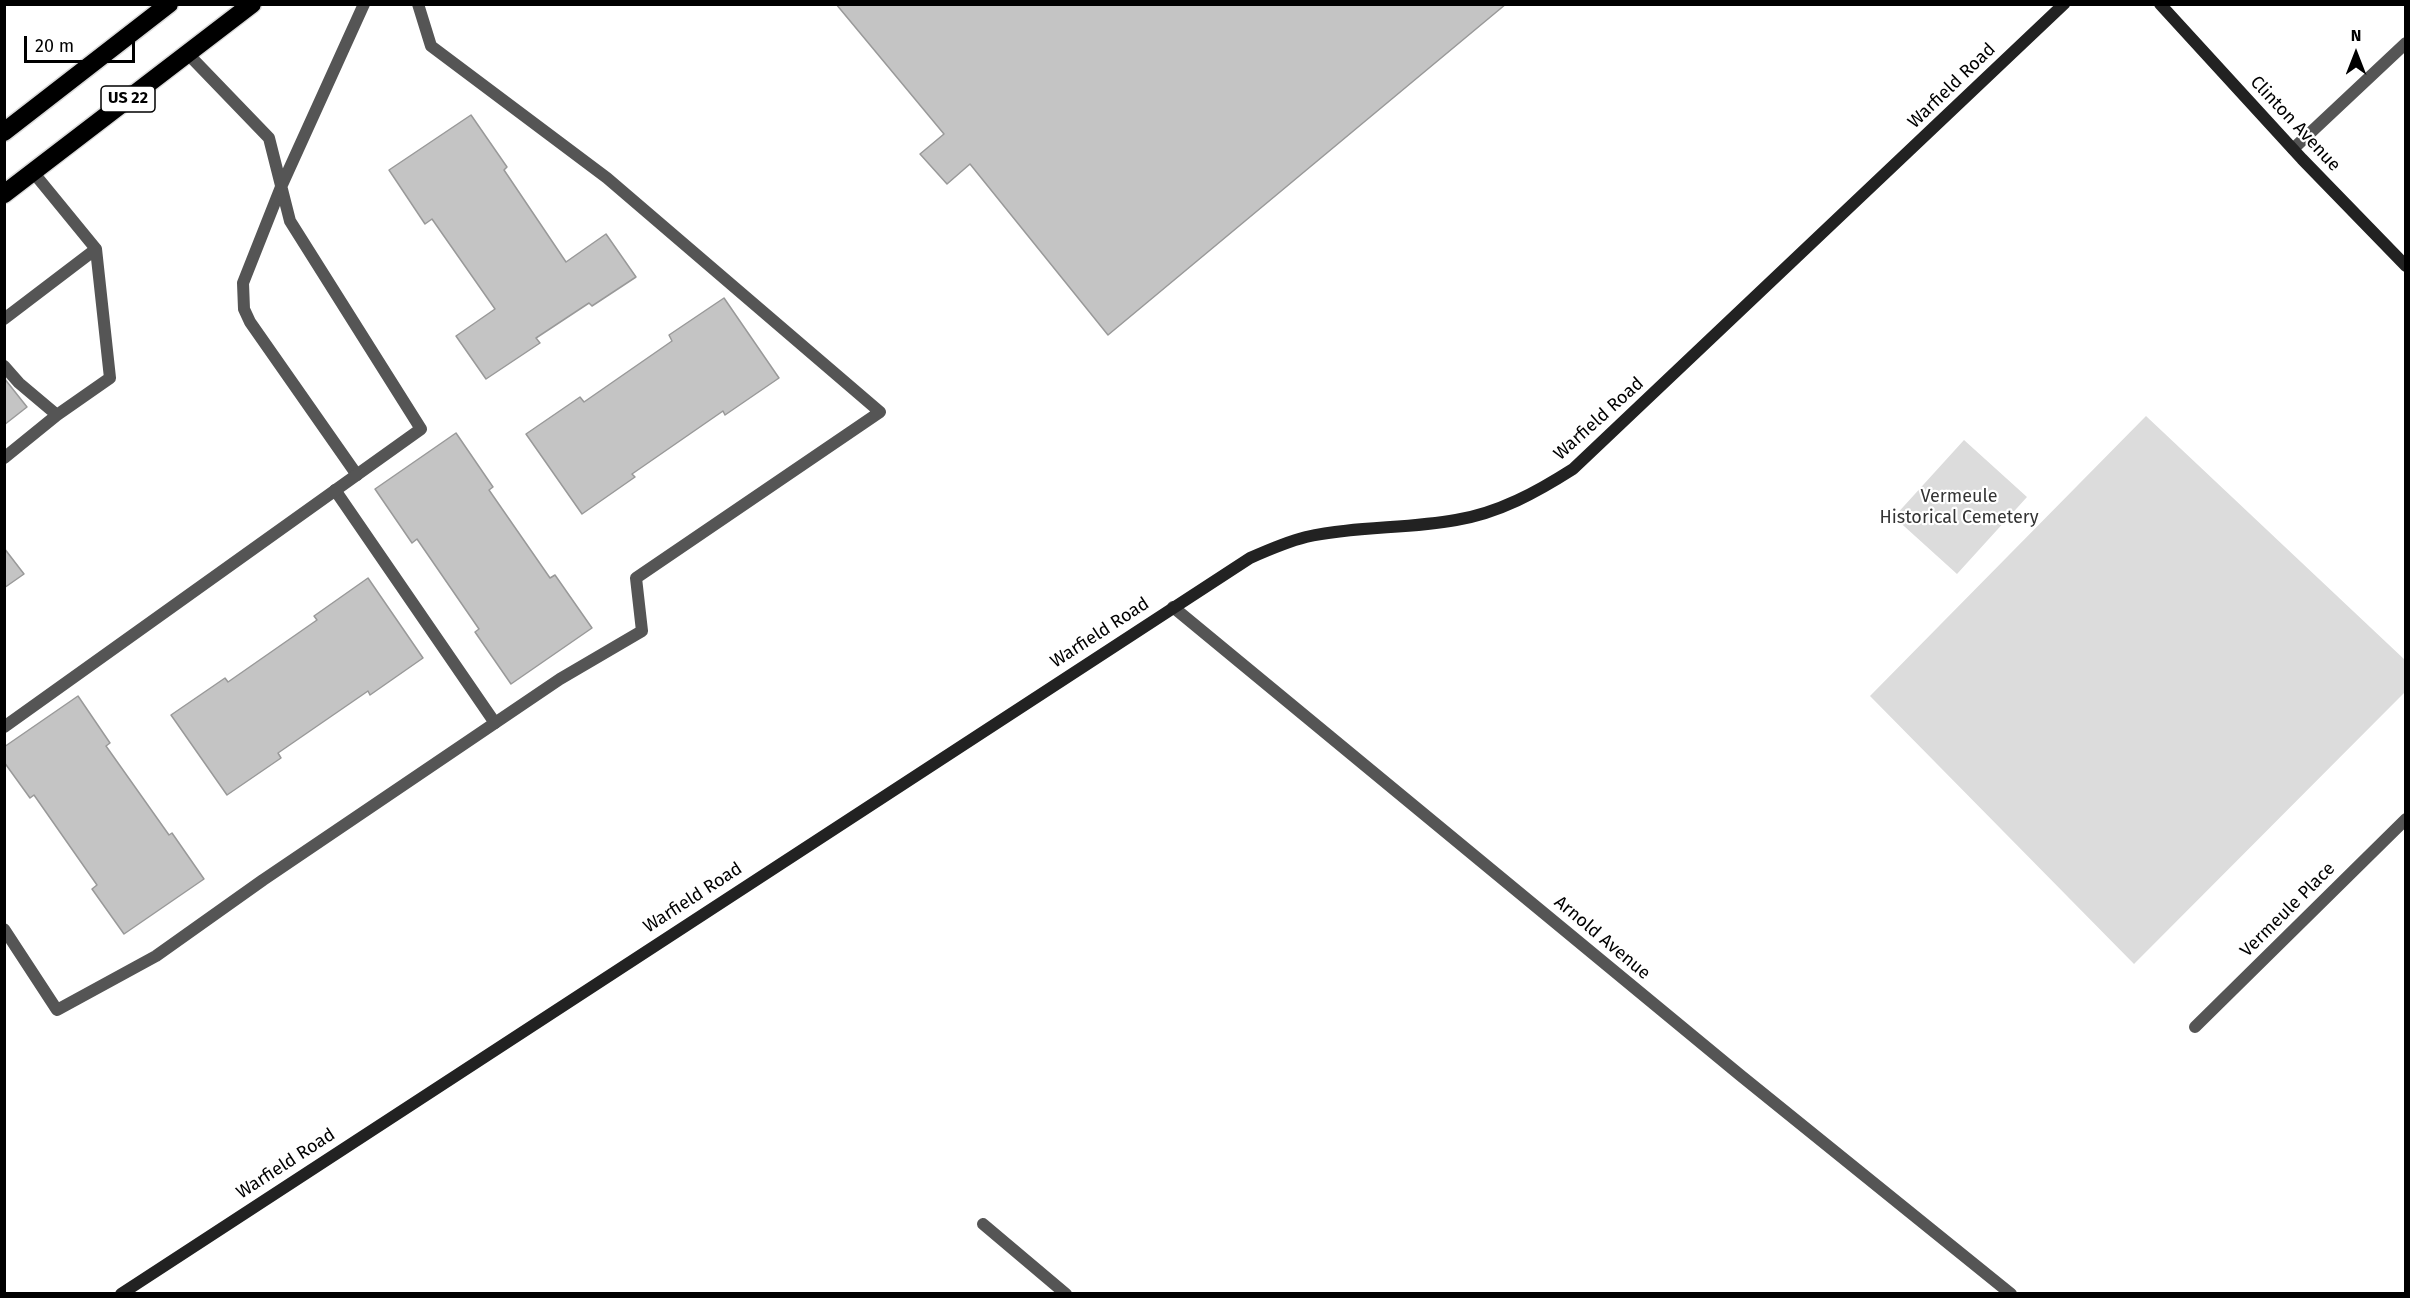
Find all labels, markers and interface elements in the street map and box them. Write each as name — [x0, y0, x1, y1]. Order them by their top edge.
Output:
scale bar — [27, 24, 138, 62]
north arrow — [2326, 24, 2386, 84]
text: N — [2351, 26, 2361, 45]
text: 20 m — [35, 35, 74, 57]
street label: Warfield Road — [1904, 39, 2000, 133]
street label: Clinton Avenue — [2245, 72, 2345, 176]
road number: US 22 — [101, 86, 155, 112]
street label: Warfield Road — [1550, 373, 1648, 465]
park label: Vermeule Historical Cemetery — [1879, 486, 2039, 528]
street label: Warfield Road — [1047, 593, 1153, 673]
street label: Warfield Road — [640, 858, 746, 938]
street label: Vermeule Place — [2236, 858, 2340, 962]
street label: Arnold Avenue — [1550, 892, 1654, 984]
street label: Warfield Road — [233, 1124, 339, 1204]

